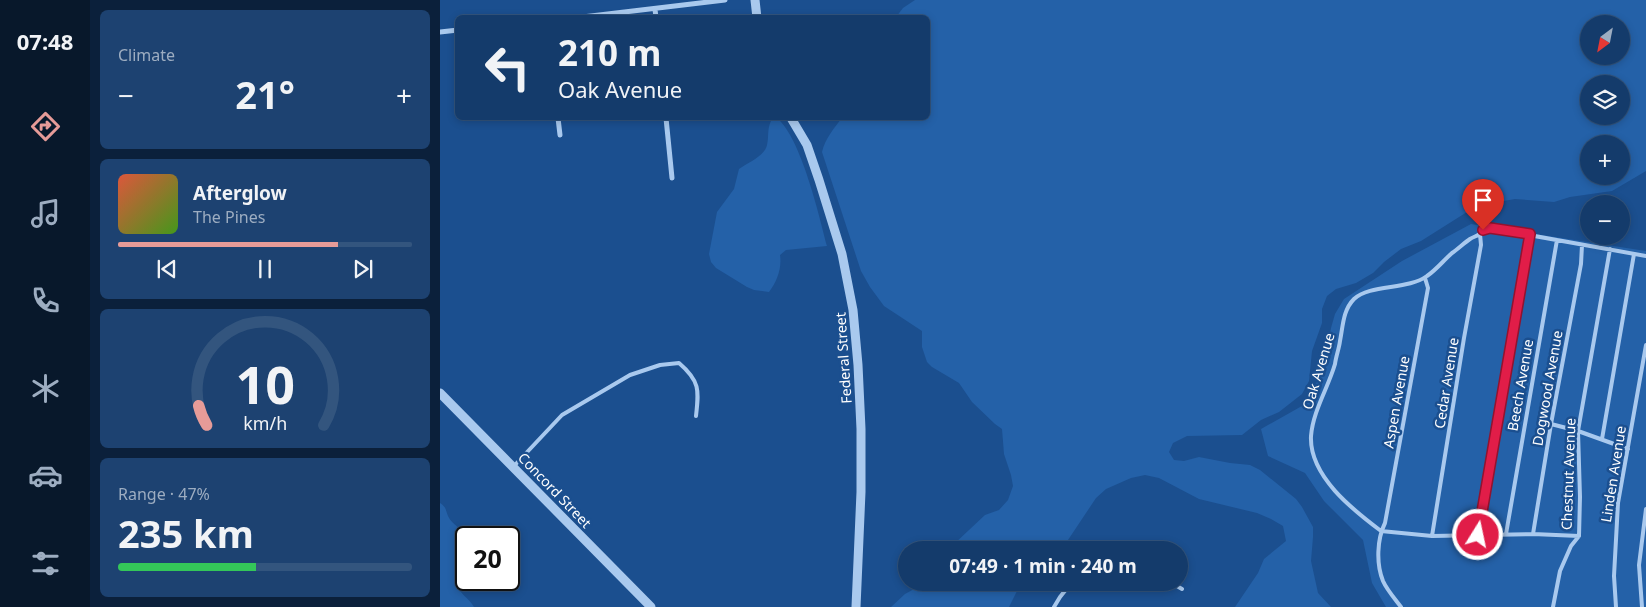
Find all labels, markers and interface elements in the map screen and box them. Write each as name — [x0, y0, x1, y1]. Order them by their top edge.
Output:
north arrow — [1580, 15, 1630, 65]
map controls — [1580, 15, 1630, 245]
text: 07:48 — [17, 26, 73, 56]
text: 210 m — [558, 29, 661, 76]
icon: left — [475, 35, 540, 100]
text: Climate — [118, 44, 175, 66]
text: 21° — [235, 68, 295, 120]
text: Oak Avenue — [558, 74, 682, 104]
button: layers — [1580, 75, 1630, 125]
text: − — [118, 76, 134, 114]
text: + — [396, 76, 412, 114]
icon: directions — [28, 109, 63, 144]
button: + — [1580, 135, 1630, 185]
pin — [1462, 179, 1504, 230]
text: Afterglow — [193, 180, 287, 206]
icon: arrive — [1469, 186, 1497, 214]
button: − — [1580, 195, 1630, 245]
icon: music — [28, 196, 63, 231]
text: The Pines — [193, 206, 265, 228]
icon: previous — [153, 255, 181, 283]
icon: pause — [251, 255, 279, 283]
icon: next — [349, 255, 377, 283]
icon: phone — [28, 283, 63, 318]
street label: Federal Street — [830, 312, 856, 404]
street label: Dogwood Avenue — [1528, 329, 1567, 447]
street label: Oak Avenue — [1297, 330, 1339, 412]
street label: Cedar Avenue — [1429, 336, 1463, 430]
street label: Beech Avenue — [1503, 337, 1537, 432]
text: 10 — [235, 348, 295, 419]
street label: Aspen Avenue — [1379, 354, 1414, 450]
icon: climate — [28, 371, 63, 406]
text: km/h — [243, 411, 287, 435]
street label: Chestnut Avenue — [1557, 417, 1579, 530]
street label: Linden Avenue — [1596, 424, 1630, 524]
street label: Concord Street — [514, 448, 596, 532]
icon: car — [28, 458, 63, 493]
text: Range · 47% — [118, 483, 210, 505]
text: 235 km — [118, 507, 254, 559]
position arrow — [1451, 508, 1503, 560]
speed limit sign: 20 — [455, 526, 520, 591]
icon: filters — [28, 546, 63, 581]
text: 07:49 · 1 min · 240 m — [949, 553, 1137, 579]

